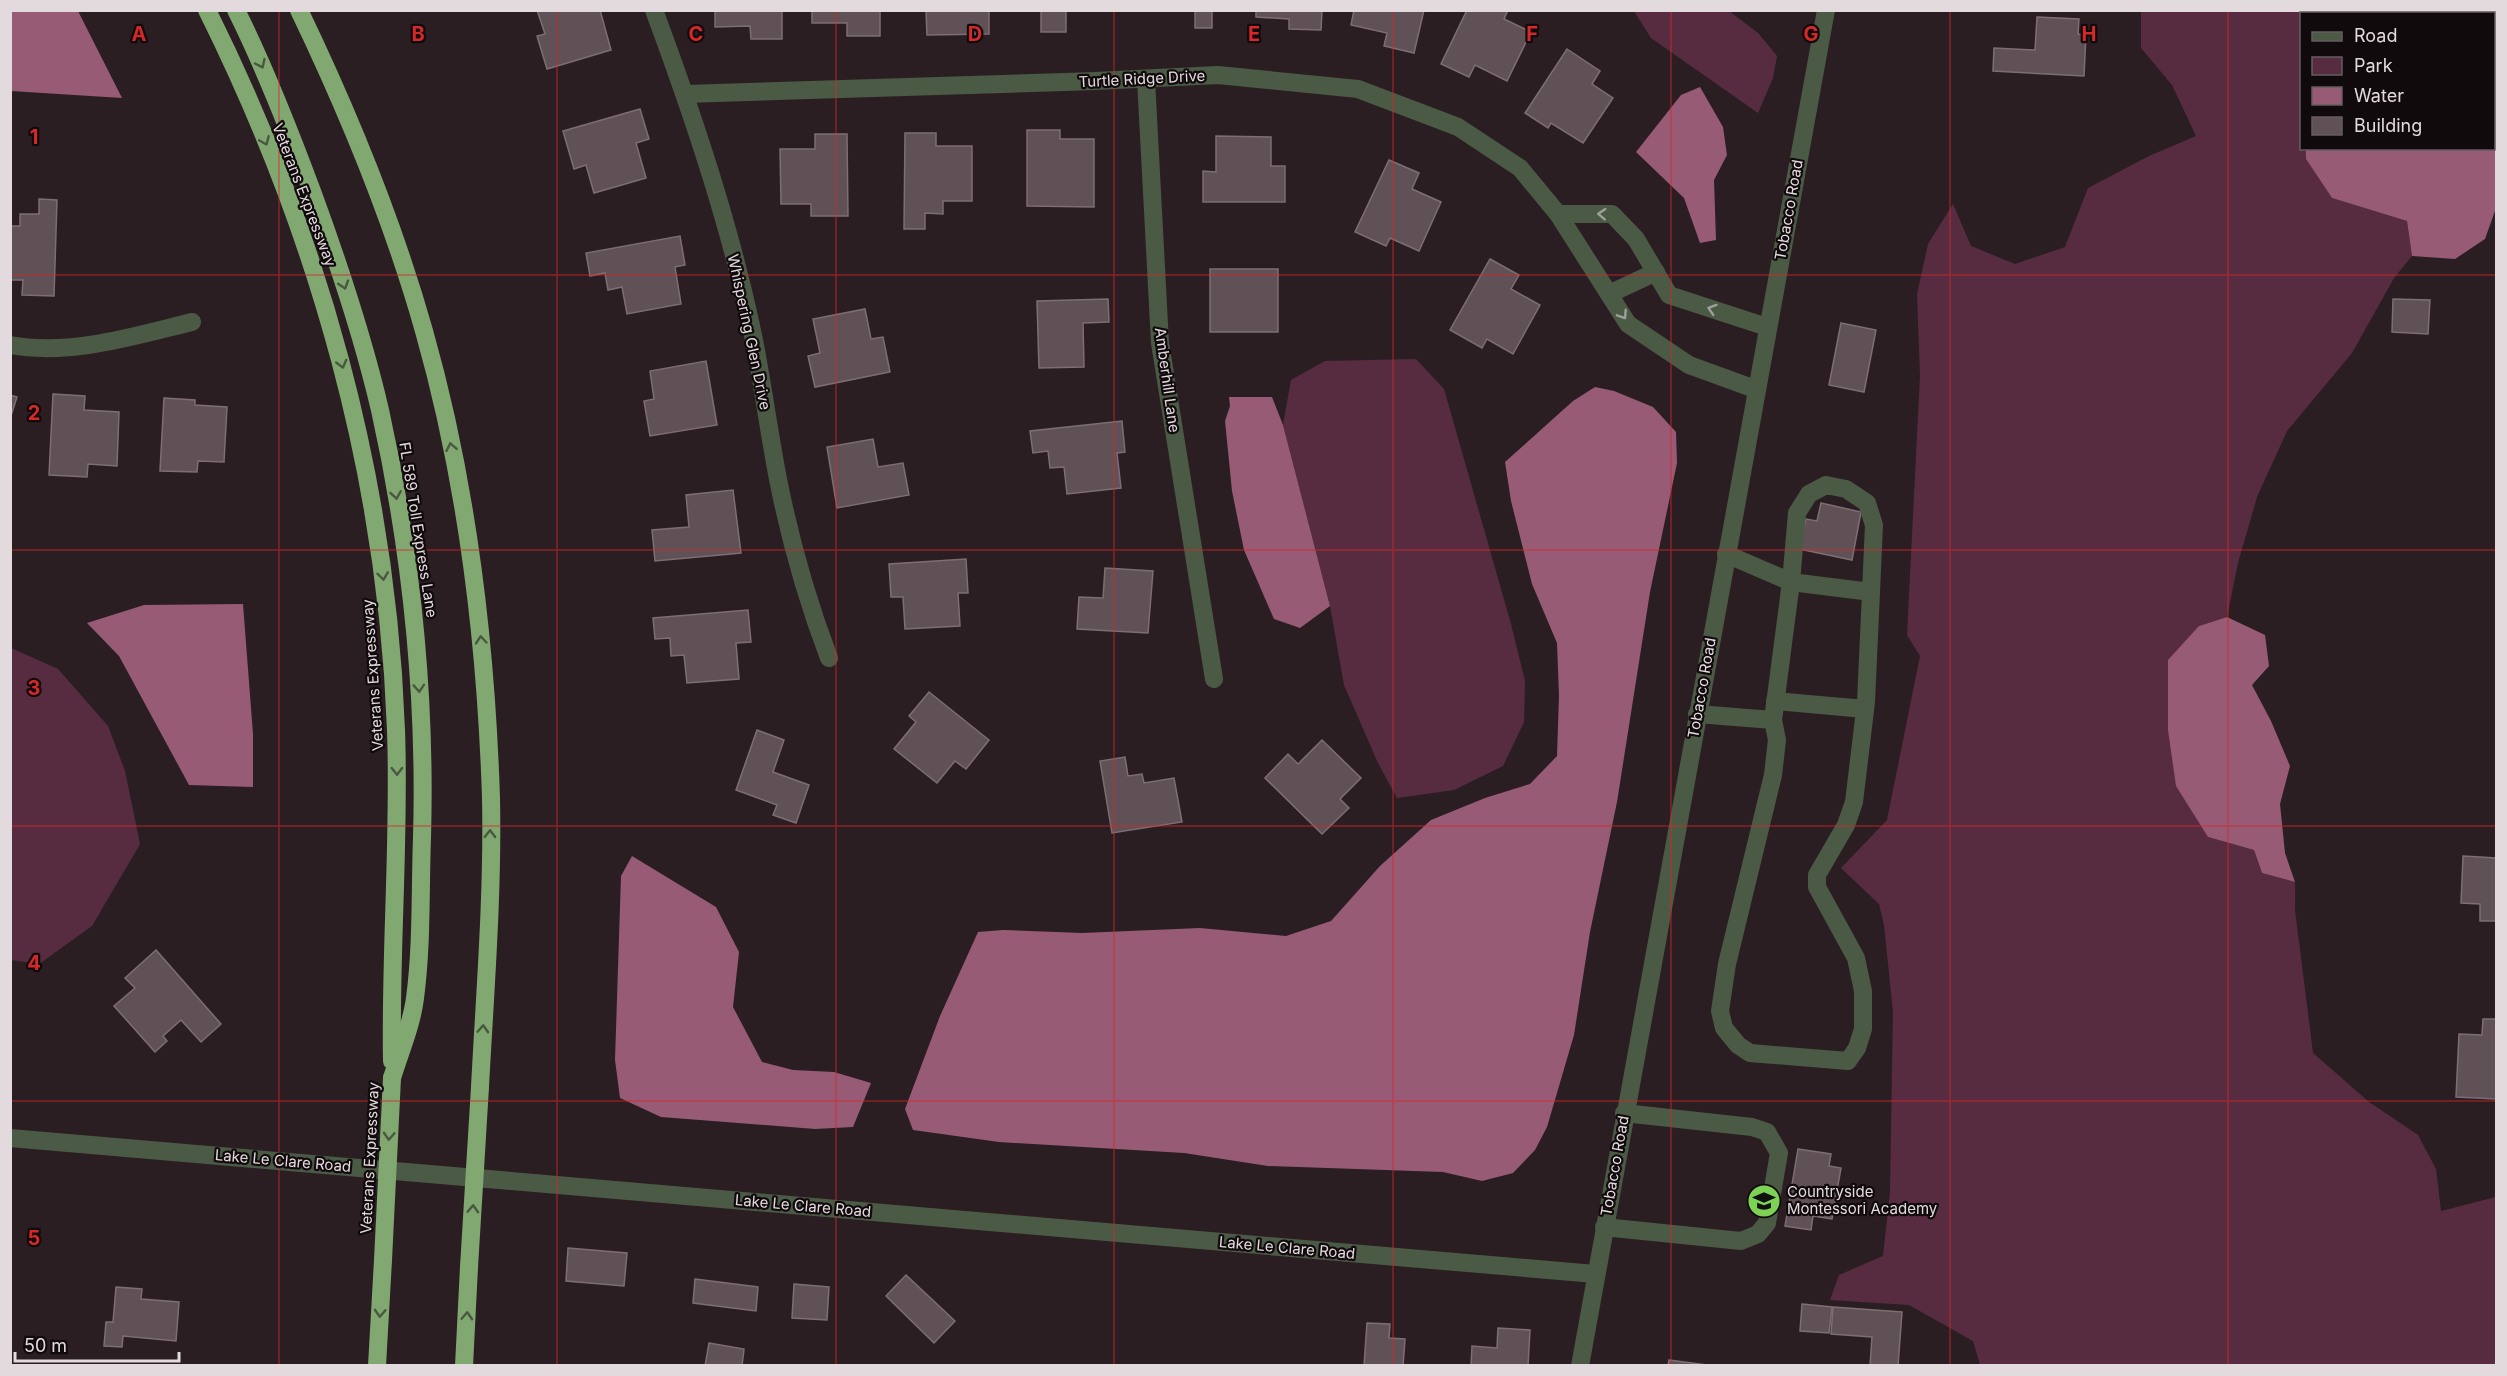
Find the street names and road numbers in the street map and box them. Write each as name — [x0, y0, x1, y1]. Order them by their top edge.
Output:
street label: Turtle Ridge Drive — [1078, 66, 1206, 91]
street label: Veterans Expressway — [268, 120, 341, 270]
street label: Tobacco Road — [1770, 158, 1807, 262]
street label: Whispering Glen Drive — [724, 252, 775, 412]
street label: Amberhill Lane — [1151, 326, 1184, 434]
street label: FL 589 Toll Express Lane — [395, 441, 442, 619]
street label: Veterans Expressway — [358, 598, 387, 752]
street label: Tobacco Road — [1683, 636, 1720, 740]
street label: Veterans Expressway — [356, 1081, 383, 1234]
street label: Tobacco Road — [1596, 1114, 1633, 1218]
street label: Lake Le Clare Road — [214, 1145, 352, 1176]
street label: Lake Le Clare Road — [734, 1190, 872, 1221]
street label: Lake Le Clare Road — [1218, 1232, 1356, 1263]

